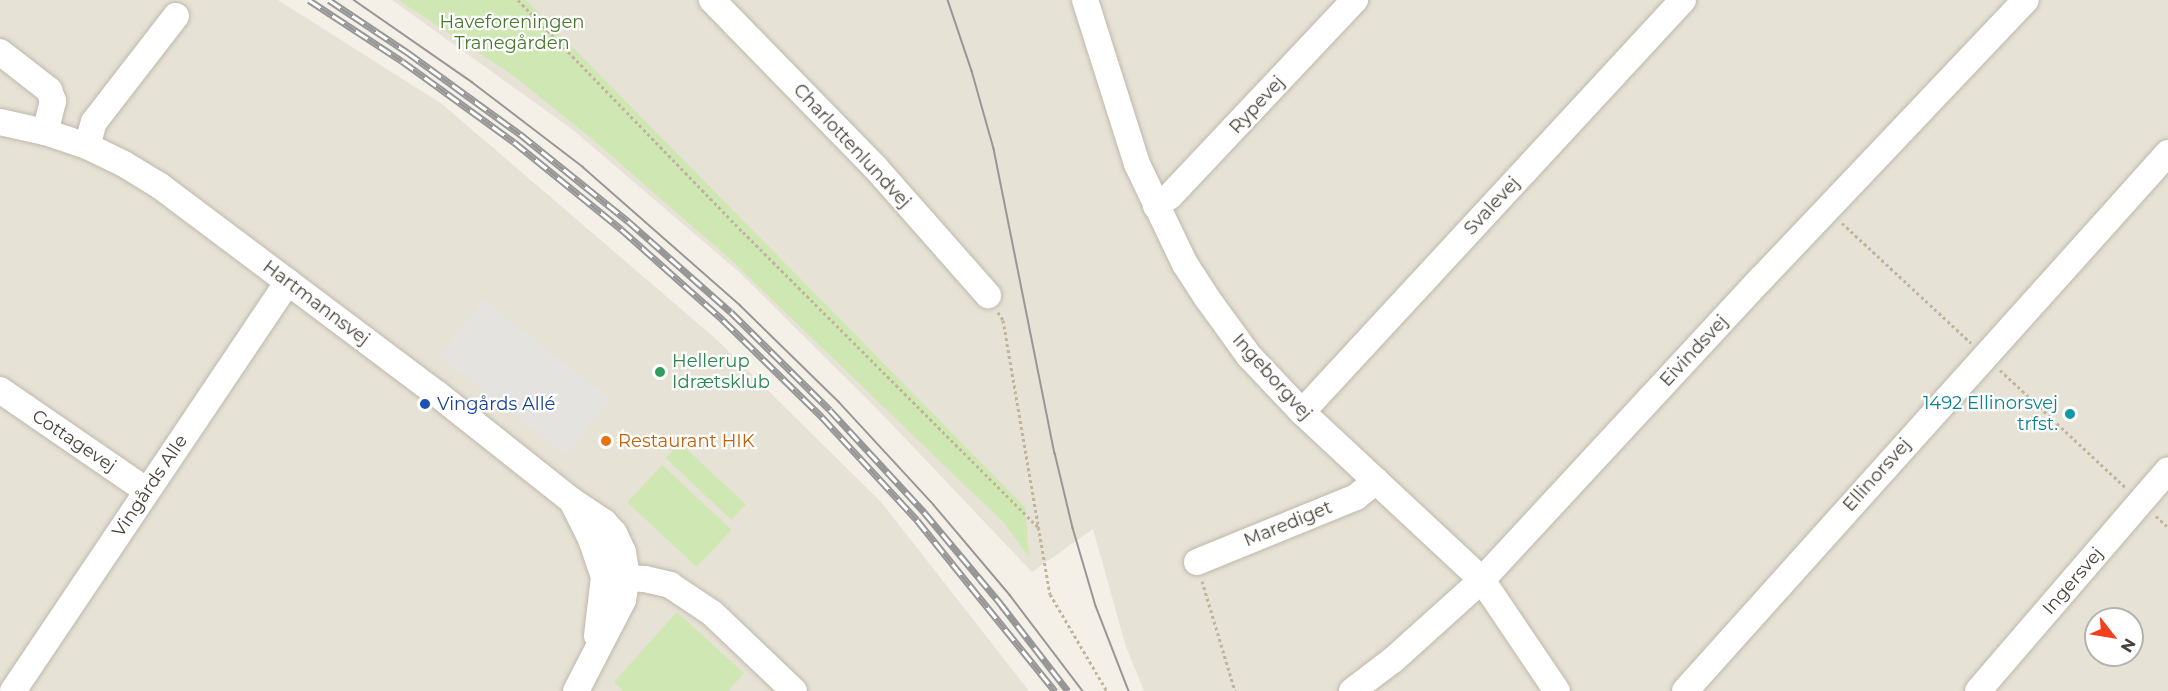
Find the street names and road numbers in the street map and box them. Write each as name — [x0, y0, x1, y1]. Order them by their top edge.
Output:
street label: Rypevej — [1225, 72, 1289, 138]
street label: Charlottenlundvej — [789, 79, 915, 213]
street label: Svalevej — [1460, 172, 1524, 240]
street label: Hartmannsvej — [258, 256, 374, 350]
street label: Eivindsvej — [1656, 311, 1732, 391]
street label: Ingeborgvej — [1228, 329, 1316, 425]
street label: Cottagevej — [28, 405, 120, 477]
street label: Vingårds Alle — [108, 431, 192, 541]
street label: Ellinorsvej — [1839, 434, 1915, 516]
street label: Marediget — [1241, 497, 1335, 551]
street label: Ingersvej — [2038, 543, 2108, 619]

